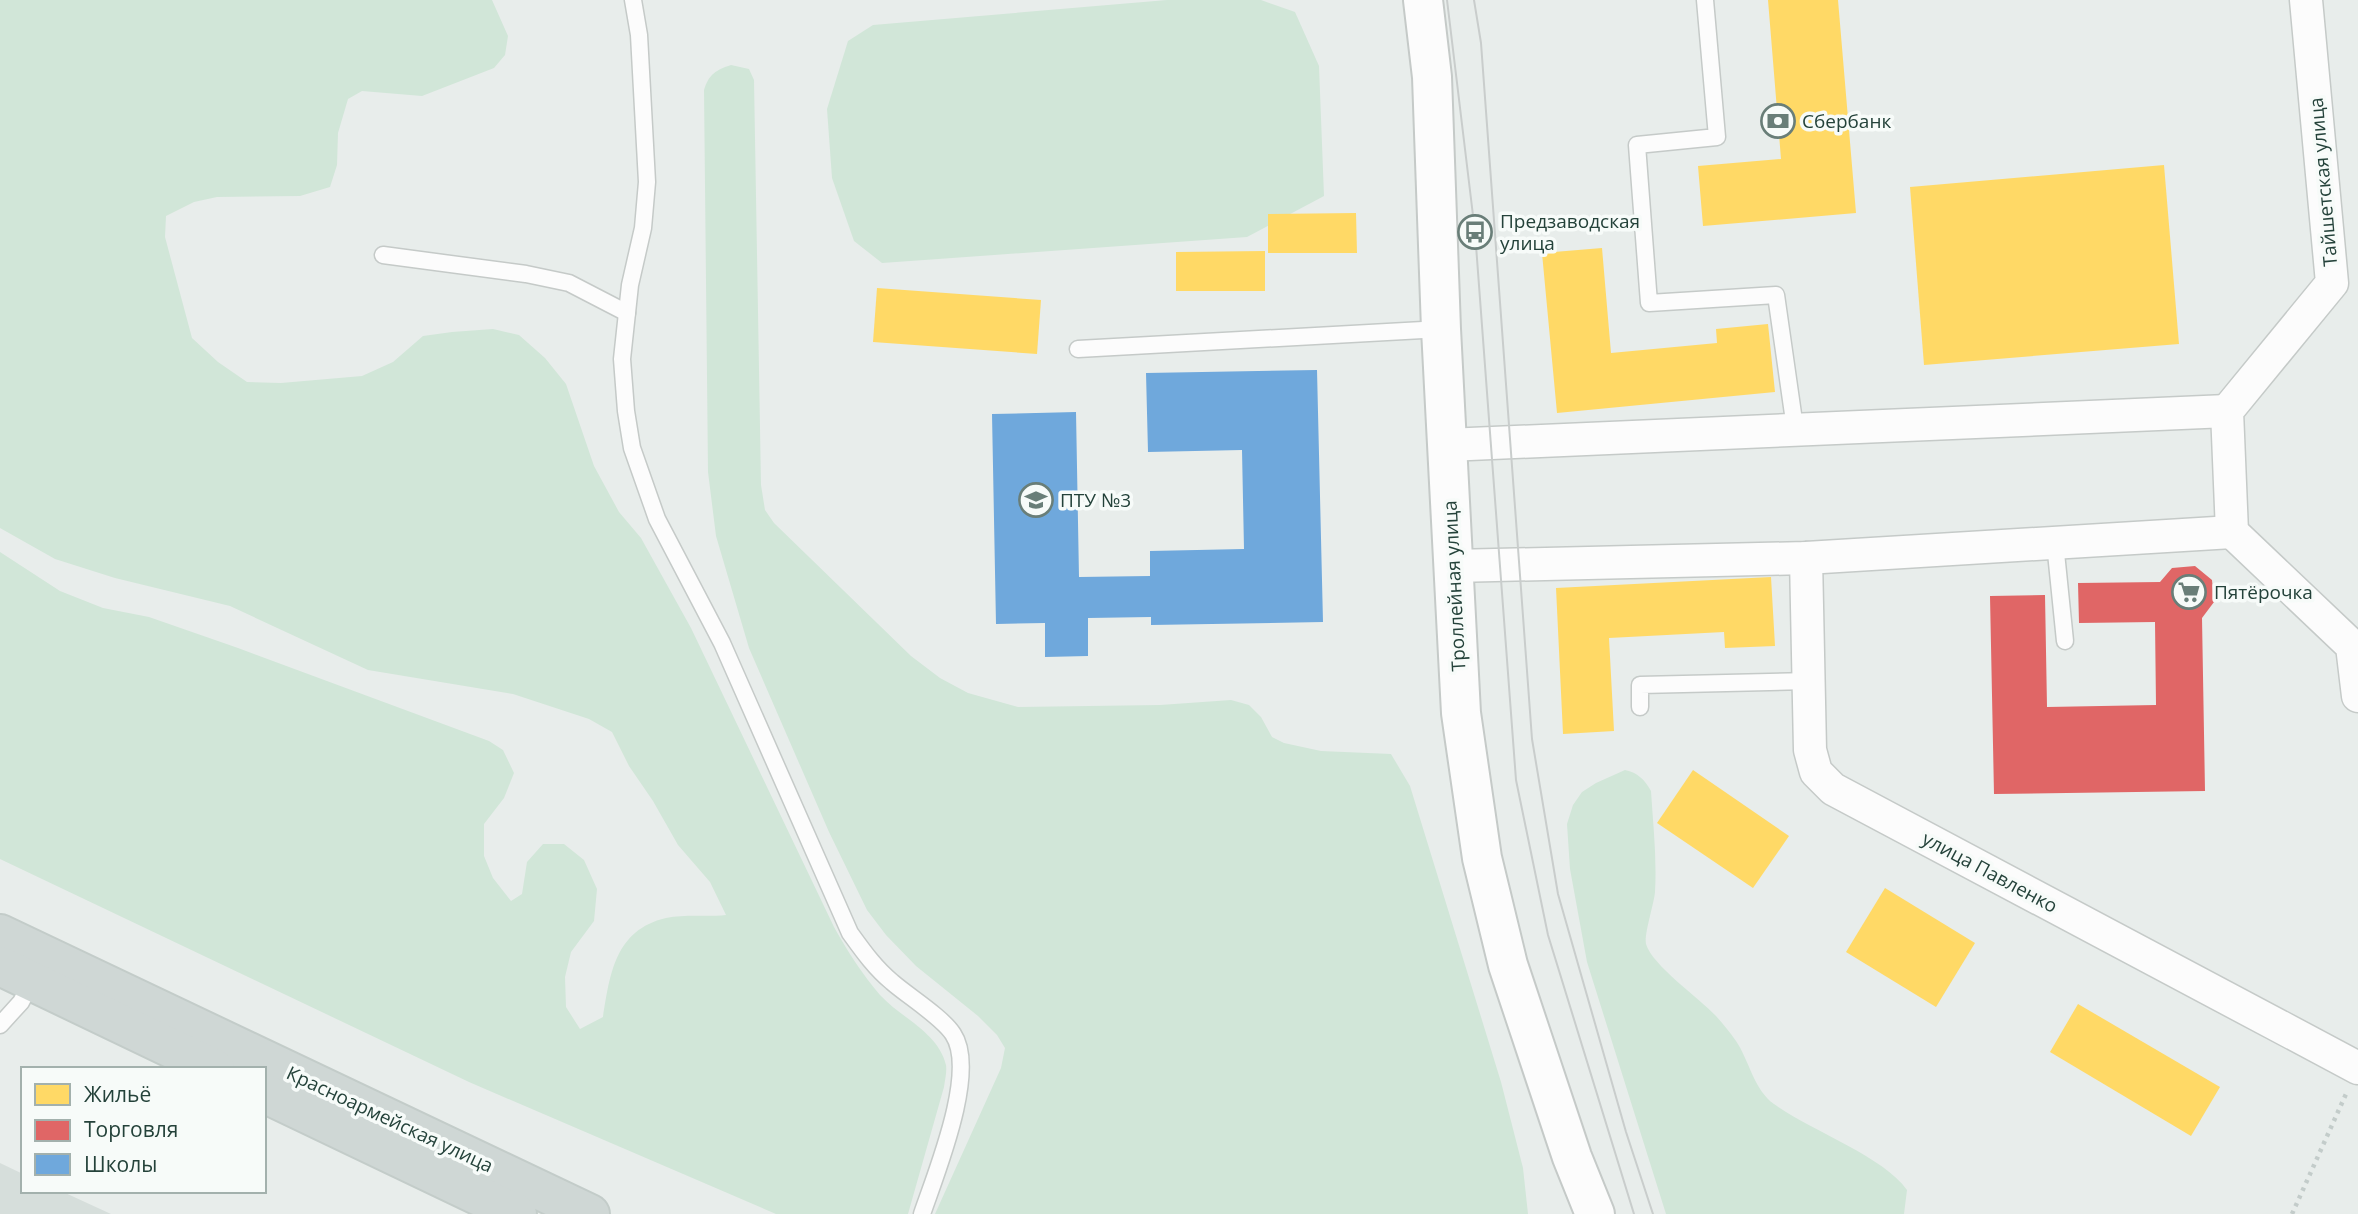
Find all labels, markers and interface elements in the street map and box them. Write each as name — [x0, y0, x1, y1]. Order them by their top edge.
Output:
street label: Тайшетская улица — [2303, 96, 2343, 268]
bank icon: Сбербанк — [1759, 102, 1797, 140]
place label: Сбербанк — [1802, 108, 1891, 134]
place label: Предзаводская улица — [1500, 208, 1640, 256]
bus stop icon: Предзаводская улица — [1456, 213, 1494, 251]
school or university icon: ПТУ №3 — [1017, 481, 1055, 519]
place label: ПТУ №3 — [1060, 487, 1131, 513]
street label: Троллейная улица — [1437, 500, 1471, 672]
supermarket icon: Пятёрочка — [2170, 573, 2208, 611]
place label: Пятёрочка — [2214, 579, 2313, 605]
street label: улица Павленко — [1918, 825, 2062, 919]
street label: Красноармейская улица — [283, 1060, 497, 1178]
legend — [21, 1067, 266, 1193]
text: Жильё — [84, 1080, 151, 1108]
text: Торговля — [84, 1115, 178, 1143]
text: Школы — [84, 1150, 157, 1178]

